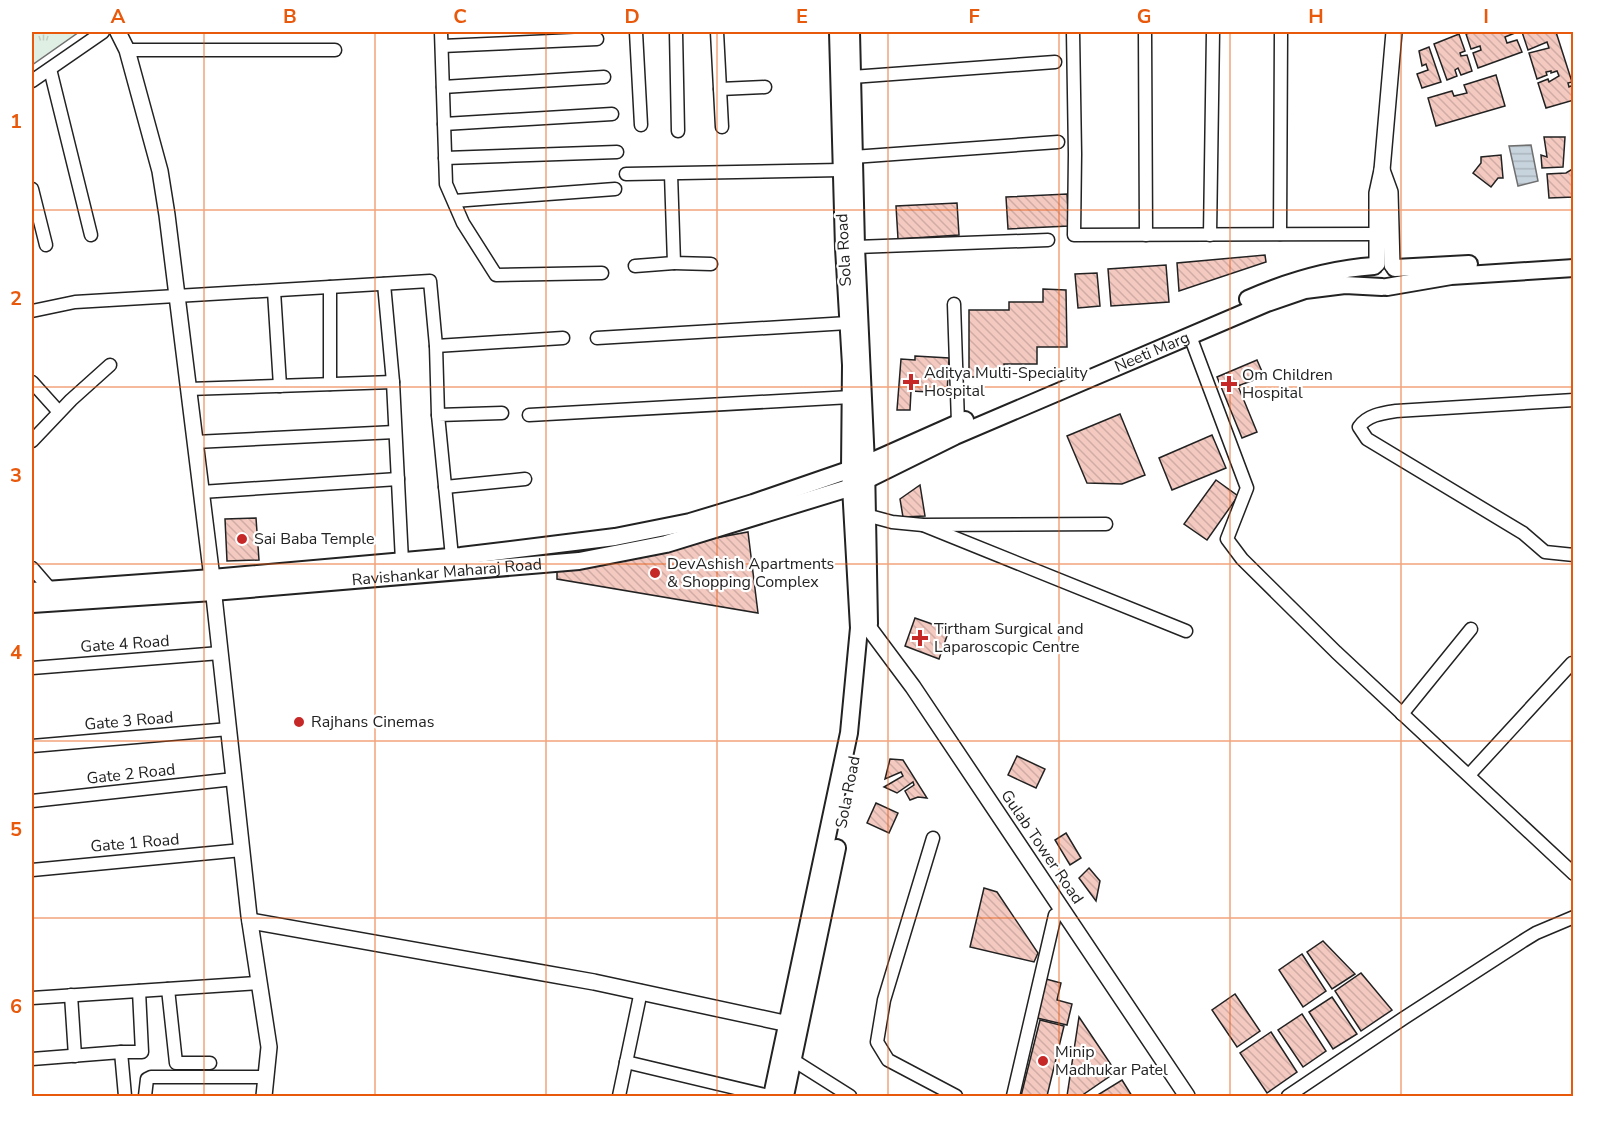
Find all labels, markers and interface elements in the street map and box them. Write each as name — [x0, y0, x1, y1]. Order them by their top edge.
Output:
text: A — [111, 3, 126, 30]
text: B — [283, 3, 297, 30]
text: C — [453, 3, 467, 30]
text: D — [624, 3, 640, 30]
text: E — [796, 3, 808, 30]
text: F — [968, 3, 980, 30]
text: G — [1137, 3, 1151, 30]
text: H — [1308, 3, 1324, 30]
text: I — [1483, 3, 1489, 30]
text: 1 — [10, 108, 22, 135]
street label: Sola Road — [831, 213, 857, 287]
text: 2 — [10, 285, 22, 312]
street label: Neeti Marg — [1111, 326, 1193, 378]
place label: Aditya Multi-Speciality Hospital — [924, 362, 1088, 402]
place label: Om Children Hospital — [1242, 364, 1333, 404]
marker: Aditya Multi-Speciality Hospital — [902, 373, 920, 391]
marker: Om Children Hospital — [1220, 375, 1238, 393]
text: 3 — [10, 462, 22, 489]
place label: Sai Baba Temple — [254, 528, 374, 550]
marker: Sai Baba Temple — [235, 532, 249, 546]
street label: Ravishankar Maharaj Road — [351, 553, 543, 591]
place label: DevAshish Apartments & Shopping Complex — [667, 553, 834, 593]
marker: DevAshish Apartments & Shopping Complex — [648, 566, 662, 580]
place label: Tirtham Surgical and Laparoscopic Centre — [934, 618, 1084, 658]
marker: Tirtham Surgical and Laparoscopic Centre — [911, 629, 929, 647]
street label: Gate 4 Road — [80, 630, 170, 658]
text: 4 — [10, 639, 22, 666]
street label: Gate 3 Road — [84, 706, 174, 736]
place label: Rajhans Cinemas — [311, 711, 434, 733]
marker: Rajhans Cinemas — [292, 715, 306, 729]
street label: Sola Road — [830, 754, 866, 830]
street label: Gate 2 Road — [86, 758, 176, 790]
street label: Gulab Tower Road — [996, 786, 1088, 908]
text: 5 — [10, 816, 22, 843]
street label: Gate 1 Road — [90, 828, 180, 858]
text: 6 — [10, 993, 22, 1020]
place label: Minip Madhukar Patel — [1055, 1041, 1168, 1081]
marker: Minip Madhukar Patel — [1036, 1054, 1050, 1068]

